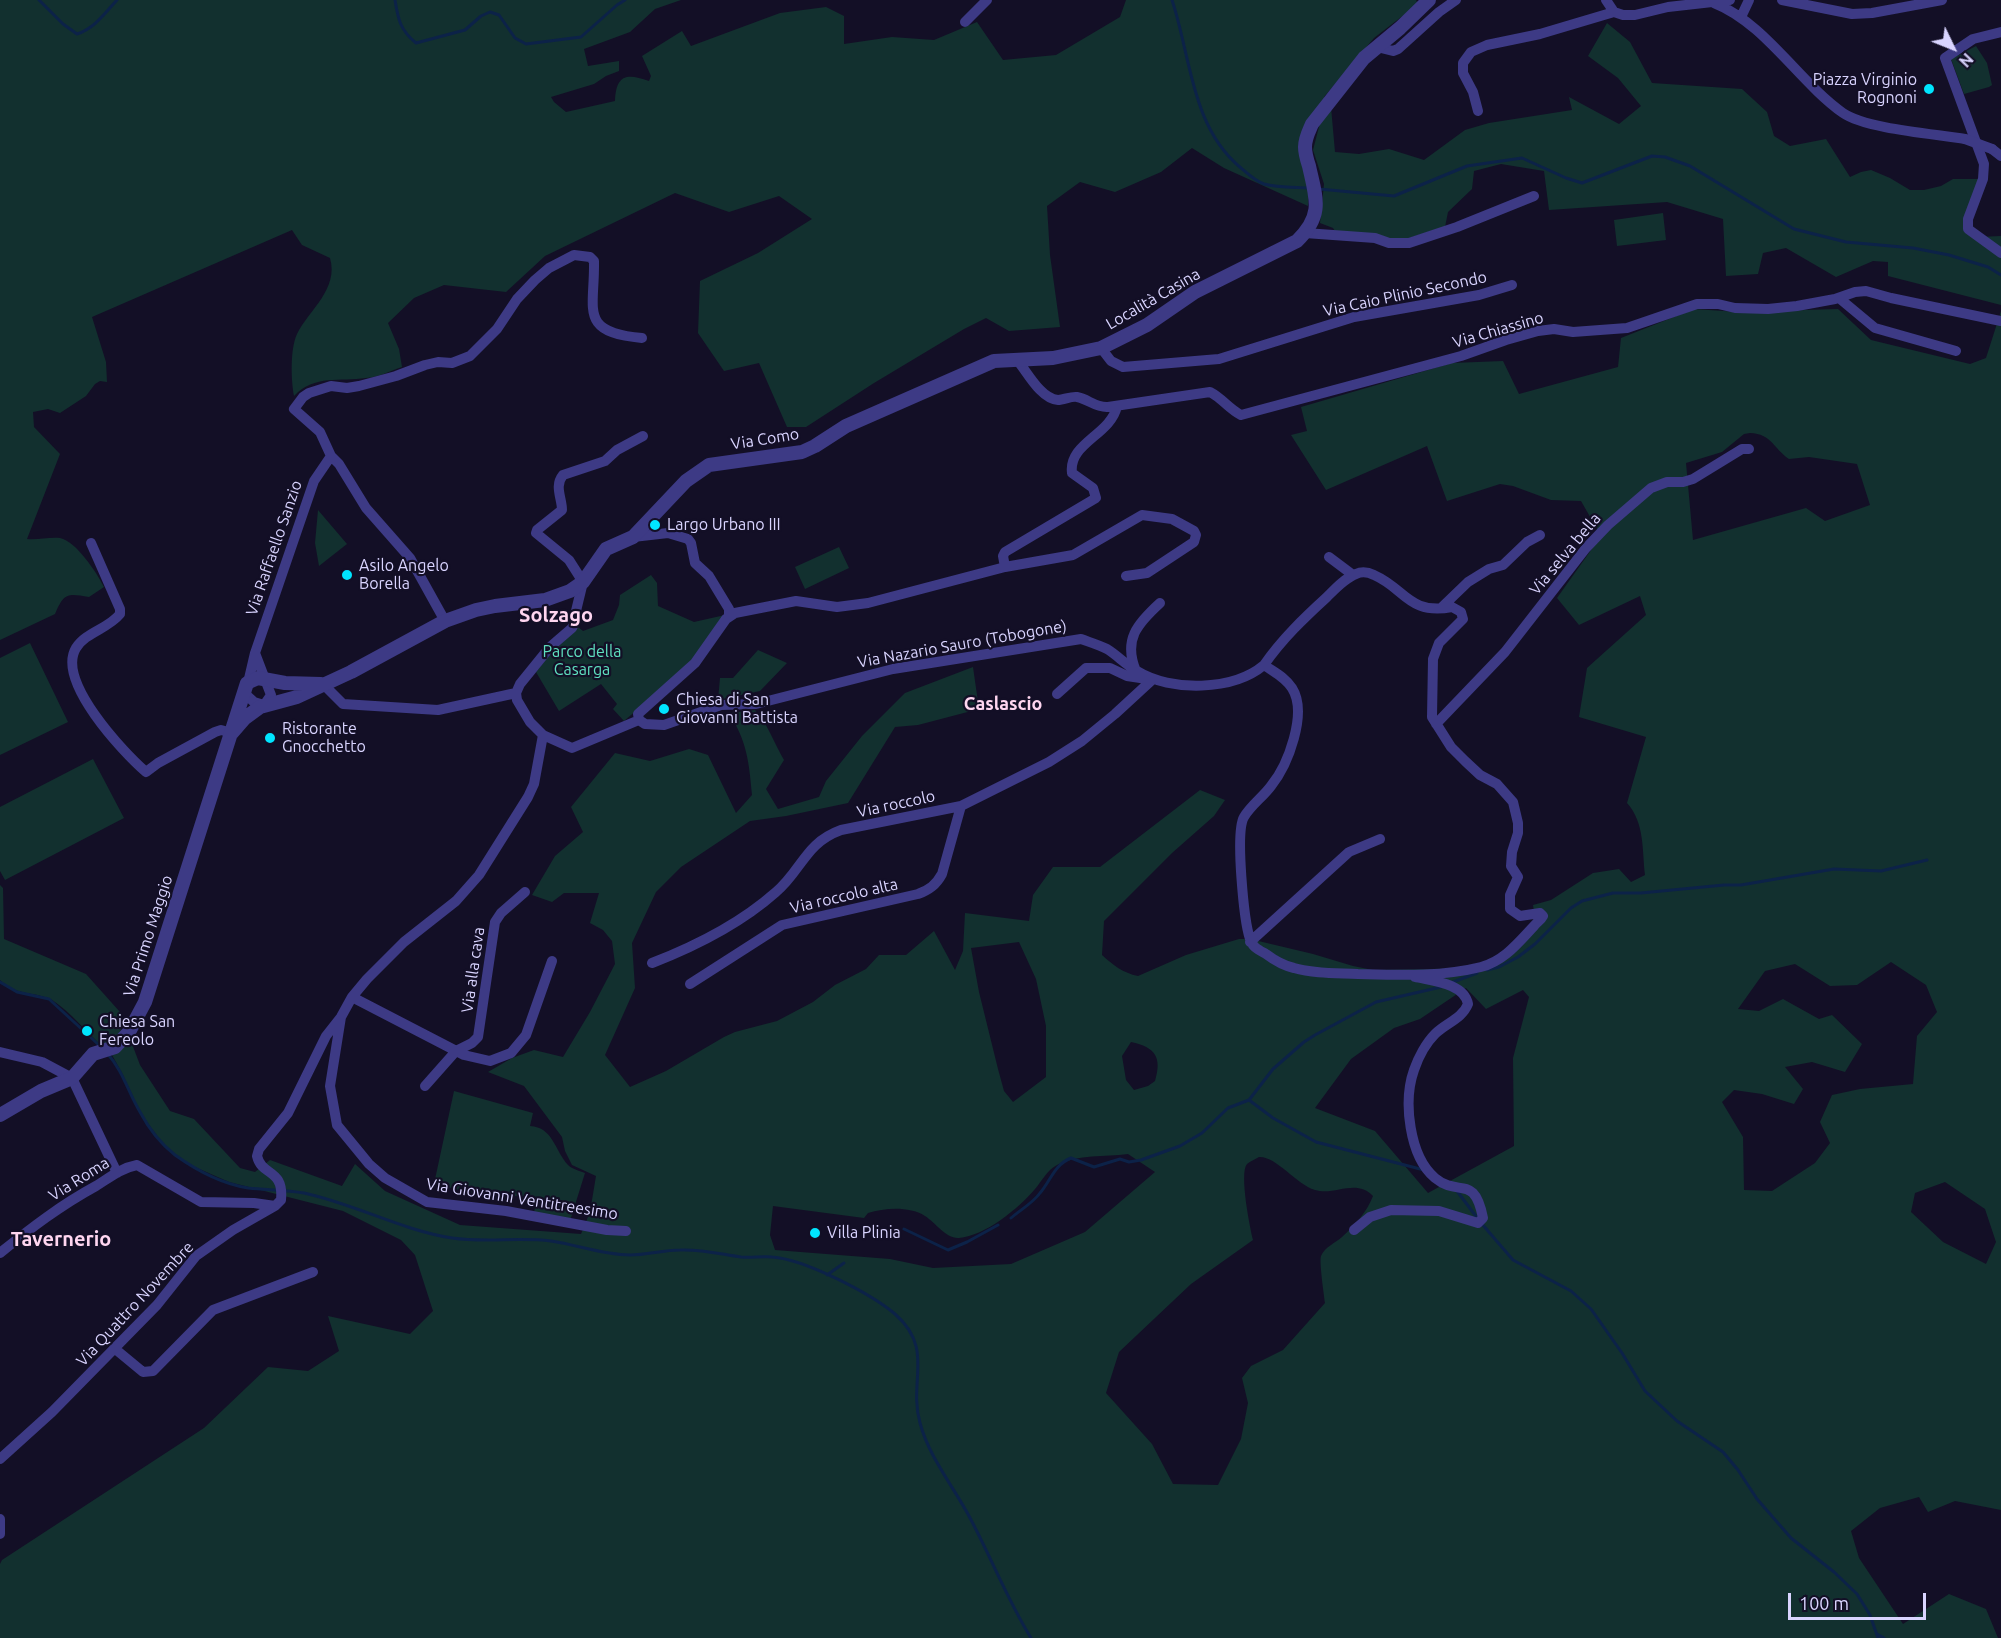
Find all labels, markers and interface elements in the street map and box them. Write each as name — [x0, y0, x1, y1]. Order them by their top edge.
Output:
north arrow — [1923, 18, 1983, 78]
text: N — [1956, 50, 1977, 71]
place label: Piazza Virginio Rognoni — [1813, 70, 1917, 108]
marker: Piazza Virginio Rognoni — [1922, 82, 1936, 96]
street label: Località Casina — [1102, 264, 1204, 334]
street label: Via Caio Plinio Secondo — [1321, 267, 1489, 321]
street label: Via Chiassino — [1450, 308, 1546, 352]
street label: Via Como — [730, 424, 800, 454]
street label: Via Raffaello Sanzio — [242, 478, 306, 618]
street label: Via selva bella — [1525, 509, 1605, 599]
place label: Largo Urbano III — [667, 515, 781, 535]
marker: Largo Urbano III — [648, 518, 662, 532]
place label: Asilo Angelo Borella — [359, 556, 449, 594]
marker: Asilo Angelo Borella — [340, 568, 354, 582]
district label: Solzago — [519, 603, 593, 627]
street label: Via Nazario Sauro (Tobogone) — [856, 616, 1068, 672]
park label: Parco della Casarga — [543, 642, 621, 680]
place label: Chiesa di San Giovanni Battista — [676, 690, 798, 728]
district label: Caslascio — [964, 693, 1042, 715]
marker: Chiesa di San Giovanni Battista — [657, 702, 671, 716]
place label: Ristorante Gnocchetto — [282, 719, 366, 757]
marker: Ristorante Gnocchetto — [263, 731, 277, 745]
street label: Via roccolo — [855, 786, 937, 822]
street label: Via Primo Maggio — [119, 873, 177, 999]
street label: Via roccolo alta — [788, 874, 900, 918]
street label: Via alla cava — [457, 926, 489, 1014]
place label: Chiesa San Fereolo — [99, 1012, 175, 1050]
marker: Chiesa San Fereolo — [80, 1024, 94, 1038]
street label: Via Roma — [45, 1153, 113, 1205]
street label: Via Giovanni Ventitreesimo — [425, 1174, 619, 1224]
place label: Villa Plinia — [827, 1223, 901, 1243]
marker: Villa Plinia — [808, 1226, 822, 1240]
district label: Tavernerio — [11, 1227, 111, 1251]
street label: Via Quattro Novembre — [72, 1238, 198, 1370]
scale bar — [1791, 1581, 1929, 1619]
text: 100 m — [1799, 1593, 1849, 1613]

